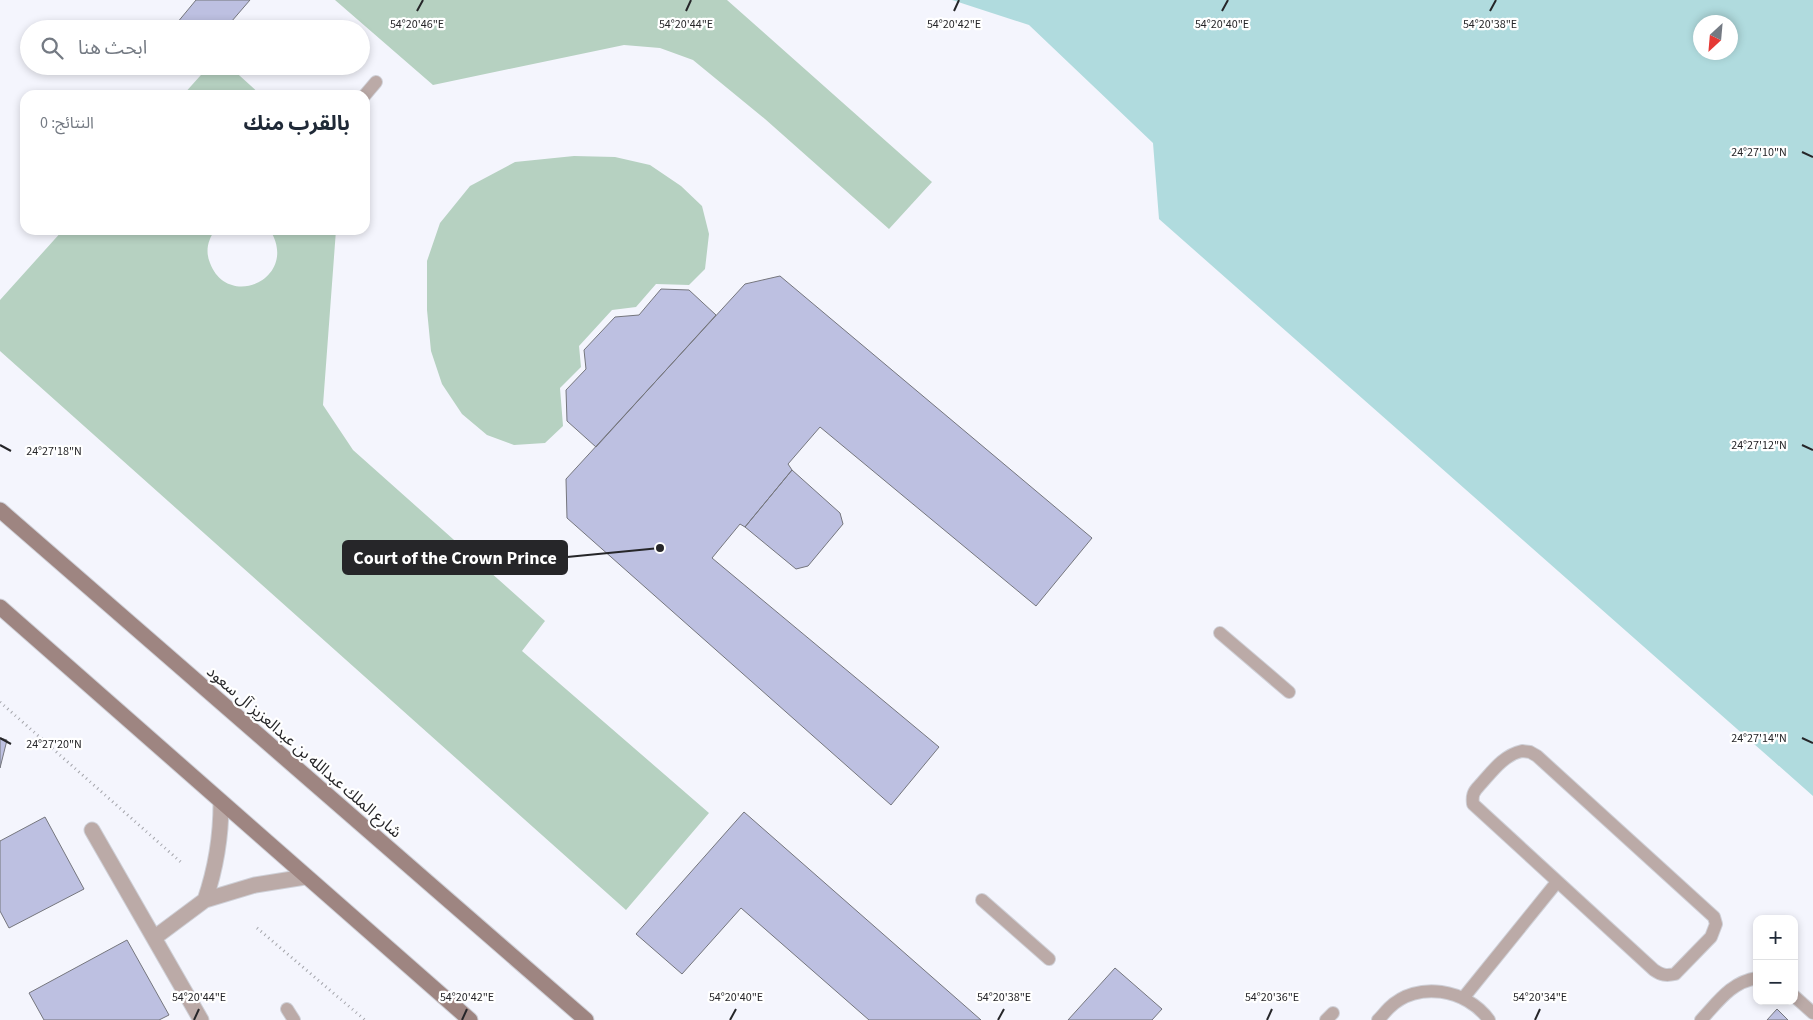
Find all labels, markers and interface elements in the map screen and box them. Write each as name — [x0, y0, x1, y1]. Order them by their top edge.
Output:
north arrow — [1693, 15, 1738, 60]
text: 54°20'46"E — [390, 16, 444, 33]
text: 54°20'44"E — [659, 16, 713, 33]
text: 54°20'42"E — [927, 16, 981, 33]
text: 54°20'40"E — [1195, 16, 1249, 33]
text: 54°20'38"E — [1463, 16, 1517, 33]
search box — [20, 20, 370, 75]
icon: search — [38, 34, 66, 62]
text: ابحث هنا — [78, 35, 147, 62]
text: بالقرب منك — [243, 108, 350, 138]
text: النتائج: 0 — [40, 112, 94, 134]
text: 24°27'10"N — [1731, 144, 1787, 161]
text: 24°27'12"N — [1731, 437, 1787, 454]
text: 24°27'18"N — [26, 443, 82, 460]
callout: Court of the Crown Prince — [343, 541, 567, 574]
text: Court of the Crown Prince — [353, 546, 557, 571]
street label: شارع الملك عبدالله بن عبدالعزيز آل سعود — [201, 661, 406, 844]
text: 24°27'14"N — [1731, 730, 1787, 747]
text: 24°27'20"N — [26, 736, 82, 753]
map controls — [1753, 915, 1798, 1005]
button: + — [1753, 915, 1798, 960]
button: − — [1753, 960, 1798, 1005]
text: 54°20'44"E — [172, 989, 226, 1006]
text: 54°20'42"E — [440, 989, 494, 1006]
text: 54°20'40"E — [709, 989, 763, 1006]
text: 54°20'38"E — [977, 989, 1031, 1006]
text: 54°20'36"E — [1245, 989, 1299, 1006]
text: 54°20'34"E — [1513, 989, 1567, 1006]

